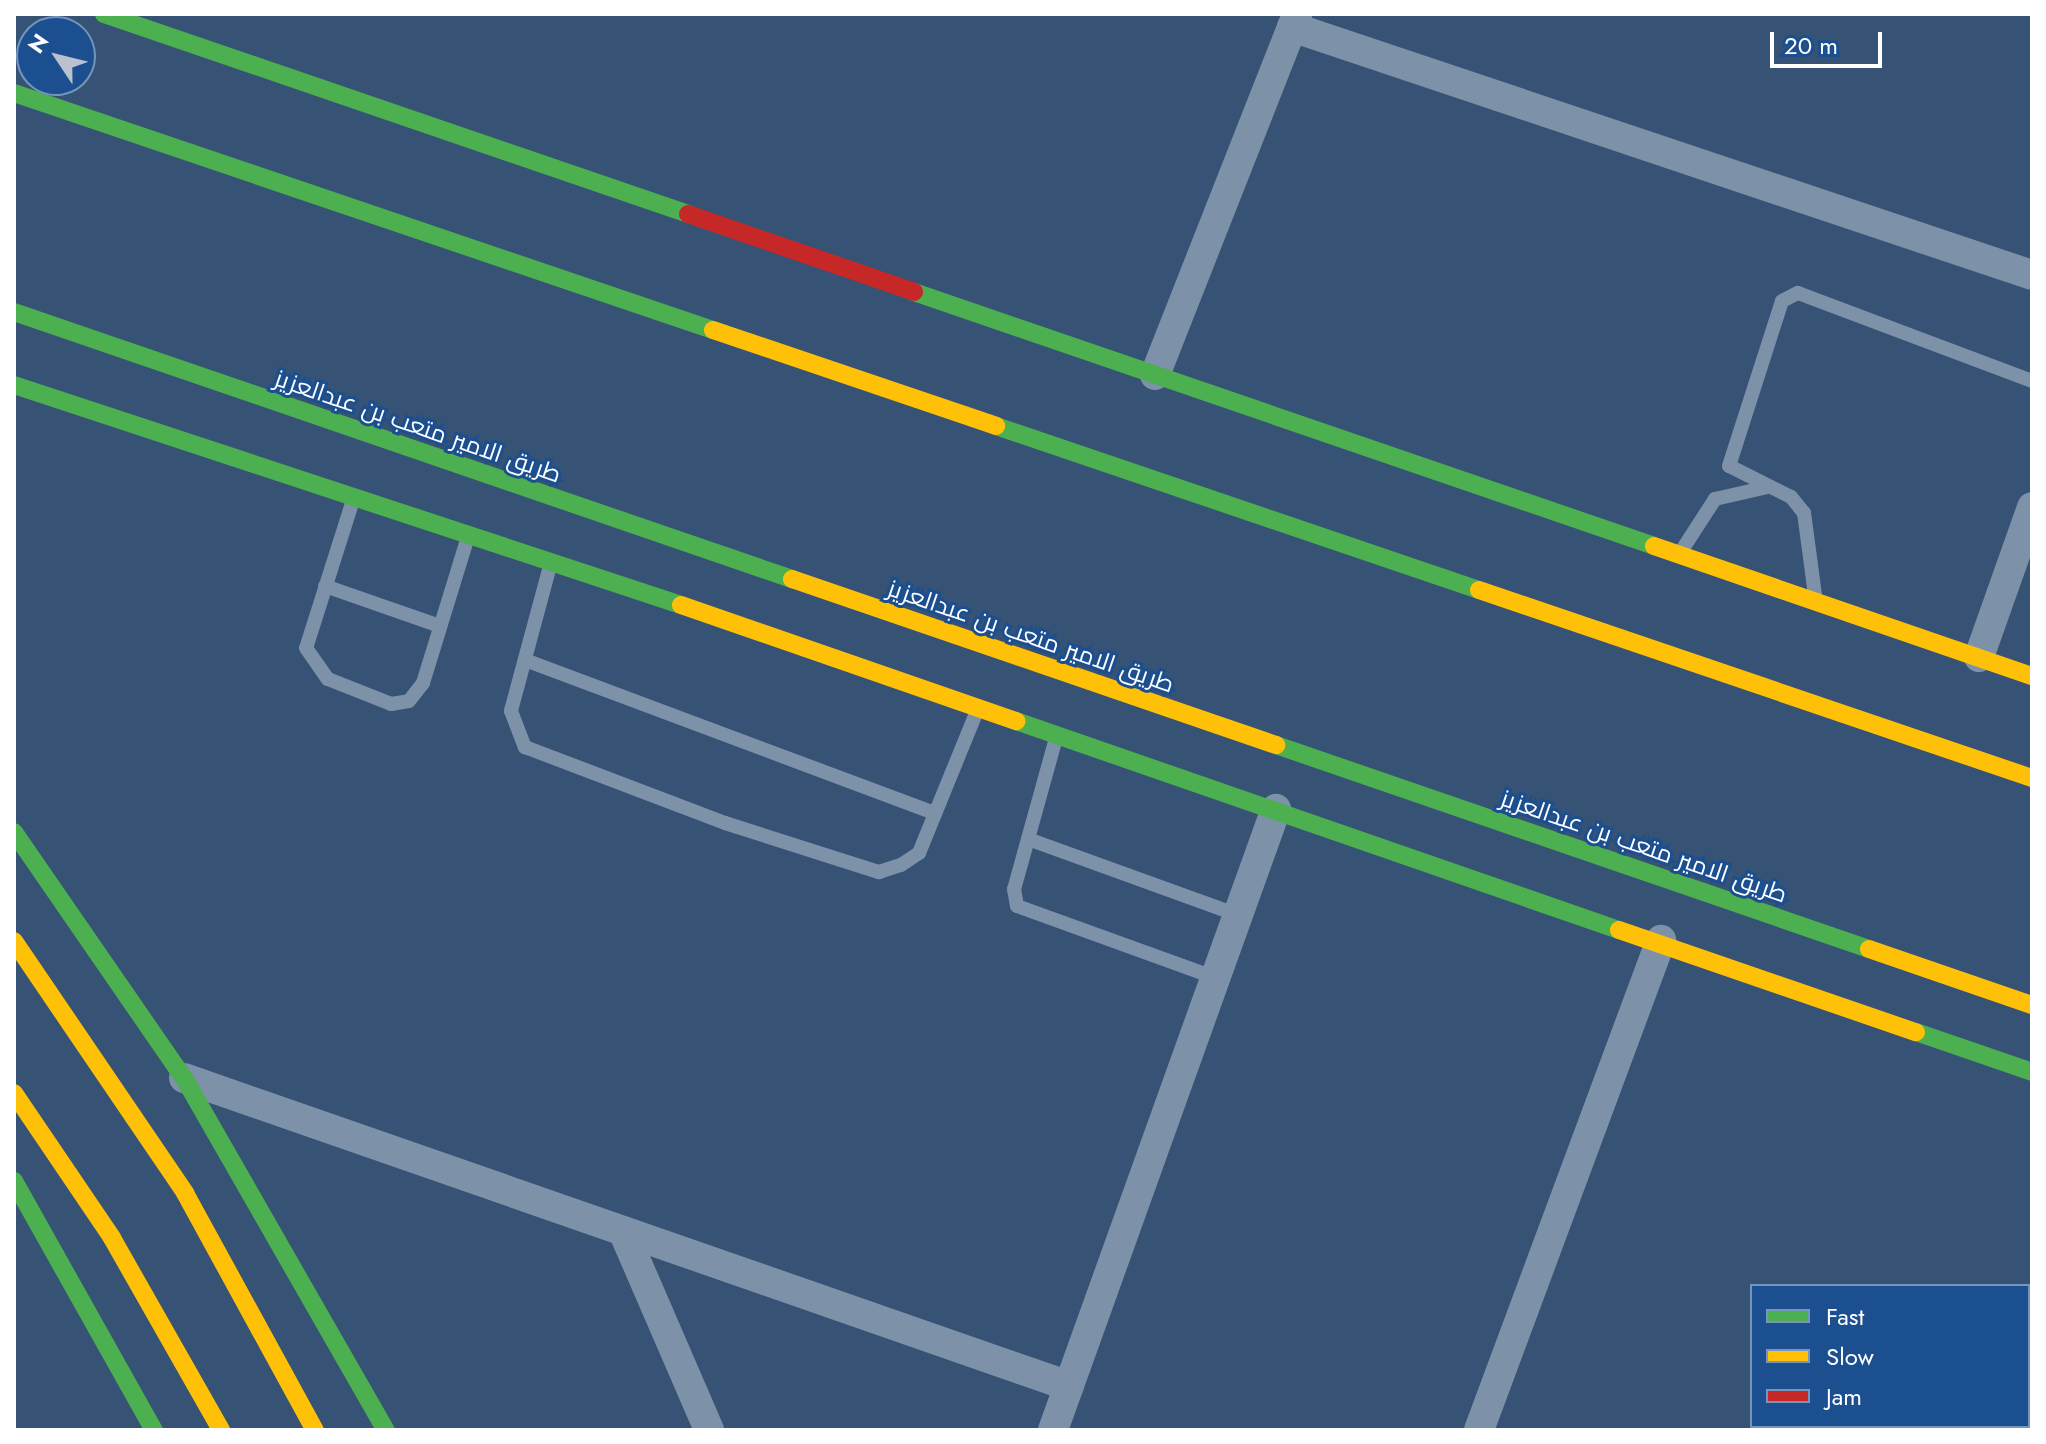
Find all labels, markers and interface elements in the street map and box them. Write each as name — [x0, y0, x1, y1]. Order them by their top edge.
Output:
north arrow — [16, 16, 96, 96]
scale bar — [1774, 16, 1886, 66]
text: N — [20, 27, 56, 60]
text: 20 m — [1784, 28, 1838, 63]
street label: طريق الامير متعب بن عبدالعزيز — [271, 363, 565, 489]
street label: طريق الامير متعب بن عبدالعزيز — [884, 573, 1178, 699]
street label: طريق الامير متعب بن عبدالعزيز — [1497, 783, 1791, 909]
legend — [1750, 1284, 2030, 1428]
text: Fast — [1826, 1299, 1864, 1334]
text: Slow — [1826, 1339, 1874, 1374]
text: Jam — [1826, 1379, 1862, 1414]

